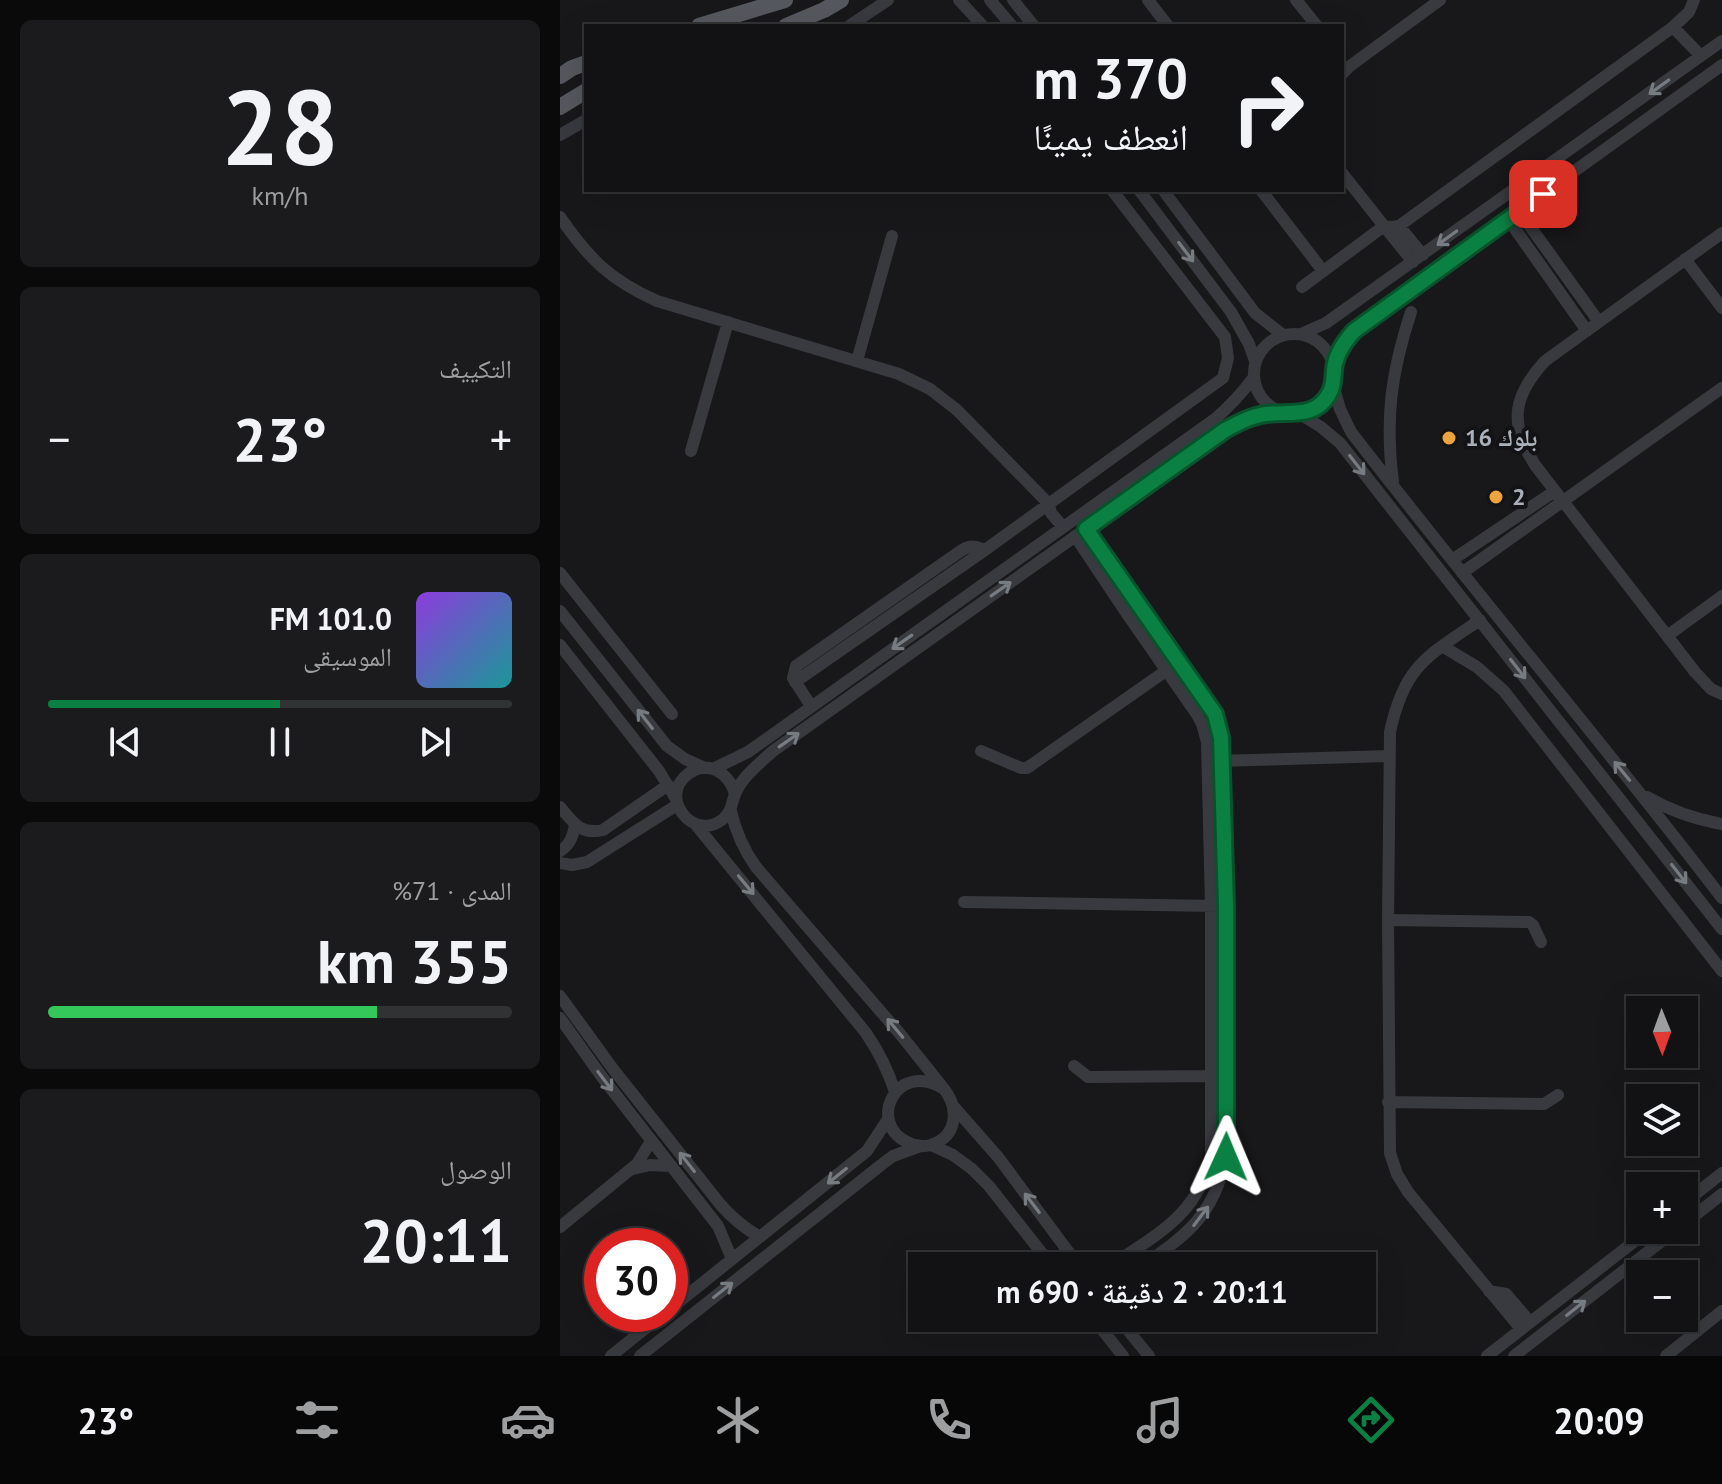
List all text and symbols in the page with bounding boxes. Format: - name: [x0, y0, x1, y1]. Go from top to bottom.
- text: 370 m: [1033, 42, 1188, 114]
- icon: right: [1216, 56, 1320, 160]
- text: 28: [221, 59, 339, 194]
- one-way arrow: [1648, 79, 1670, 95]
- text: انعطف يمينًا: [1033, 113, 1188, 160]
- pin: [1509, 160, 1577, 228]
- icon: arrive: [1521, 172, 1565, 216]
- text: km/h: [252, 179, 309, 212]
- one-way arrow: [1436, 230, 1458, 246]
- one-way arrow: [1178, 241, 1194, 263]
- text: التكييف: [439, 352, 512, 385]
- text: 23°: [233, 400, 327, 478]
- text: −: [48, 410, 70, 467]
- text: +: [490, 410, 512, 467]
- place label: بلوك 16: [1465, 422, 1537, 453]
- marker: بلوك 16: [1440, 429, 1458, 447]
- one-way arrow: [1349, 454, 1366, 475]
- place label: 2: [1512, 481, 1526, 512]
- marker: 2: [1487, 488, 1505, 506]
- one-way arrow: [990, 581, 1012, 597]
- text: 101.0 FM: [270, 599, 392, 638]
- one-way arrow: [891, 634, 913, 650]
- text: الموسيقى: [303, 640, 392, 673]
- one-way arrow: [1510, 658, 1527, 679]
- one-way arrow: [637, 709, 654, 730]
- icon: previous: [103, 720, 147, 764]
- icon: pause: [258, 720, 302, 764]
- icon: next: [413, 720, 457, 764]
- one-way arrow: [778, 731, 800, 748]
- one-way arrow: [1613, 761, 1631, 782]
- one-way arrow: [1670, 863, 1688, 884]
- text: المدى · 71%: [392, 874, 512, 907]
- one-way arrow: [737, 874, 755, 895]
- text: 355 km: [317, 922, 512, 1000]
- north arrow: [1626, 996, 1698, 1068]
- map controls: [1626, 996, 1698, 1332]
- one-way arrow: [886, 1018, 904, 1039]
- one-way arrow: [597, 1070, 614, 1091]
- button: layers: [1626, 1084, 1698, 1156]
- position arrow: [1184, 1115, 1268, 1199]
- one-way arrow: [678, 1152, 695, 1173]
- text: الوصول: [440, 1153, 512, 1186]
- one-way arrow: [827, 1167, 848, 1185]
- button: +: [1626, 1172, 1698, 1244]
- one-way arrow: [1024, 1193, 1041, 1215]
- text: 20:11: [360, 1201, 512, 1279]
- one-way arrow: [1192, 1206, 1209, 1227]
- speed limit sign: 30: [584, 1228, 688, 1332]
- button: −: [1626, 1260, 1698, 1332]
- text: 20:11 · 2 دقيقة · 690 m: [996, 1272, 1288, 1311]
- one-way arrow: [712, 1281, 733, 1299]
- one-way arrow: [1564, 1300, 1586, 1317]
- icon: filters: [289, 1392, 345, 1448]
- icon: car: [500, 1392, 556, 1448]
- icon: climate: [710, 1392, 766, 1448]
- icon: phone: [921, 1392, 977, 1448]
- icon: music: [1132, 1392, 1188, 1448]
- icon: directions: [1343, 1392, 1399, 1448]
- text: 23°: [77, 1397, 134, 1444]
- text: 20:09: [1553, 1397, 1645, 1444]

